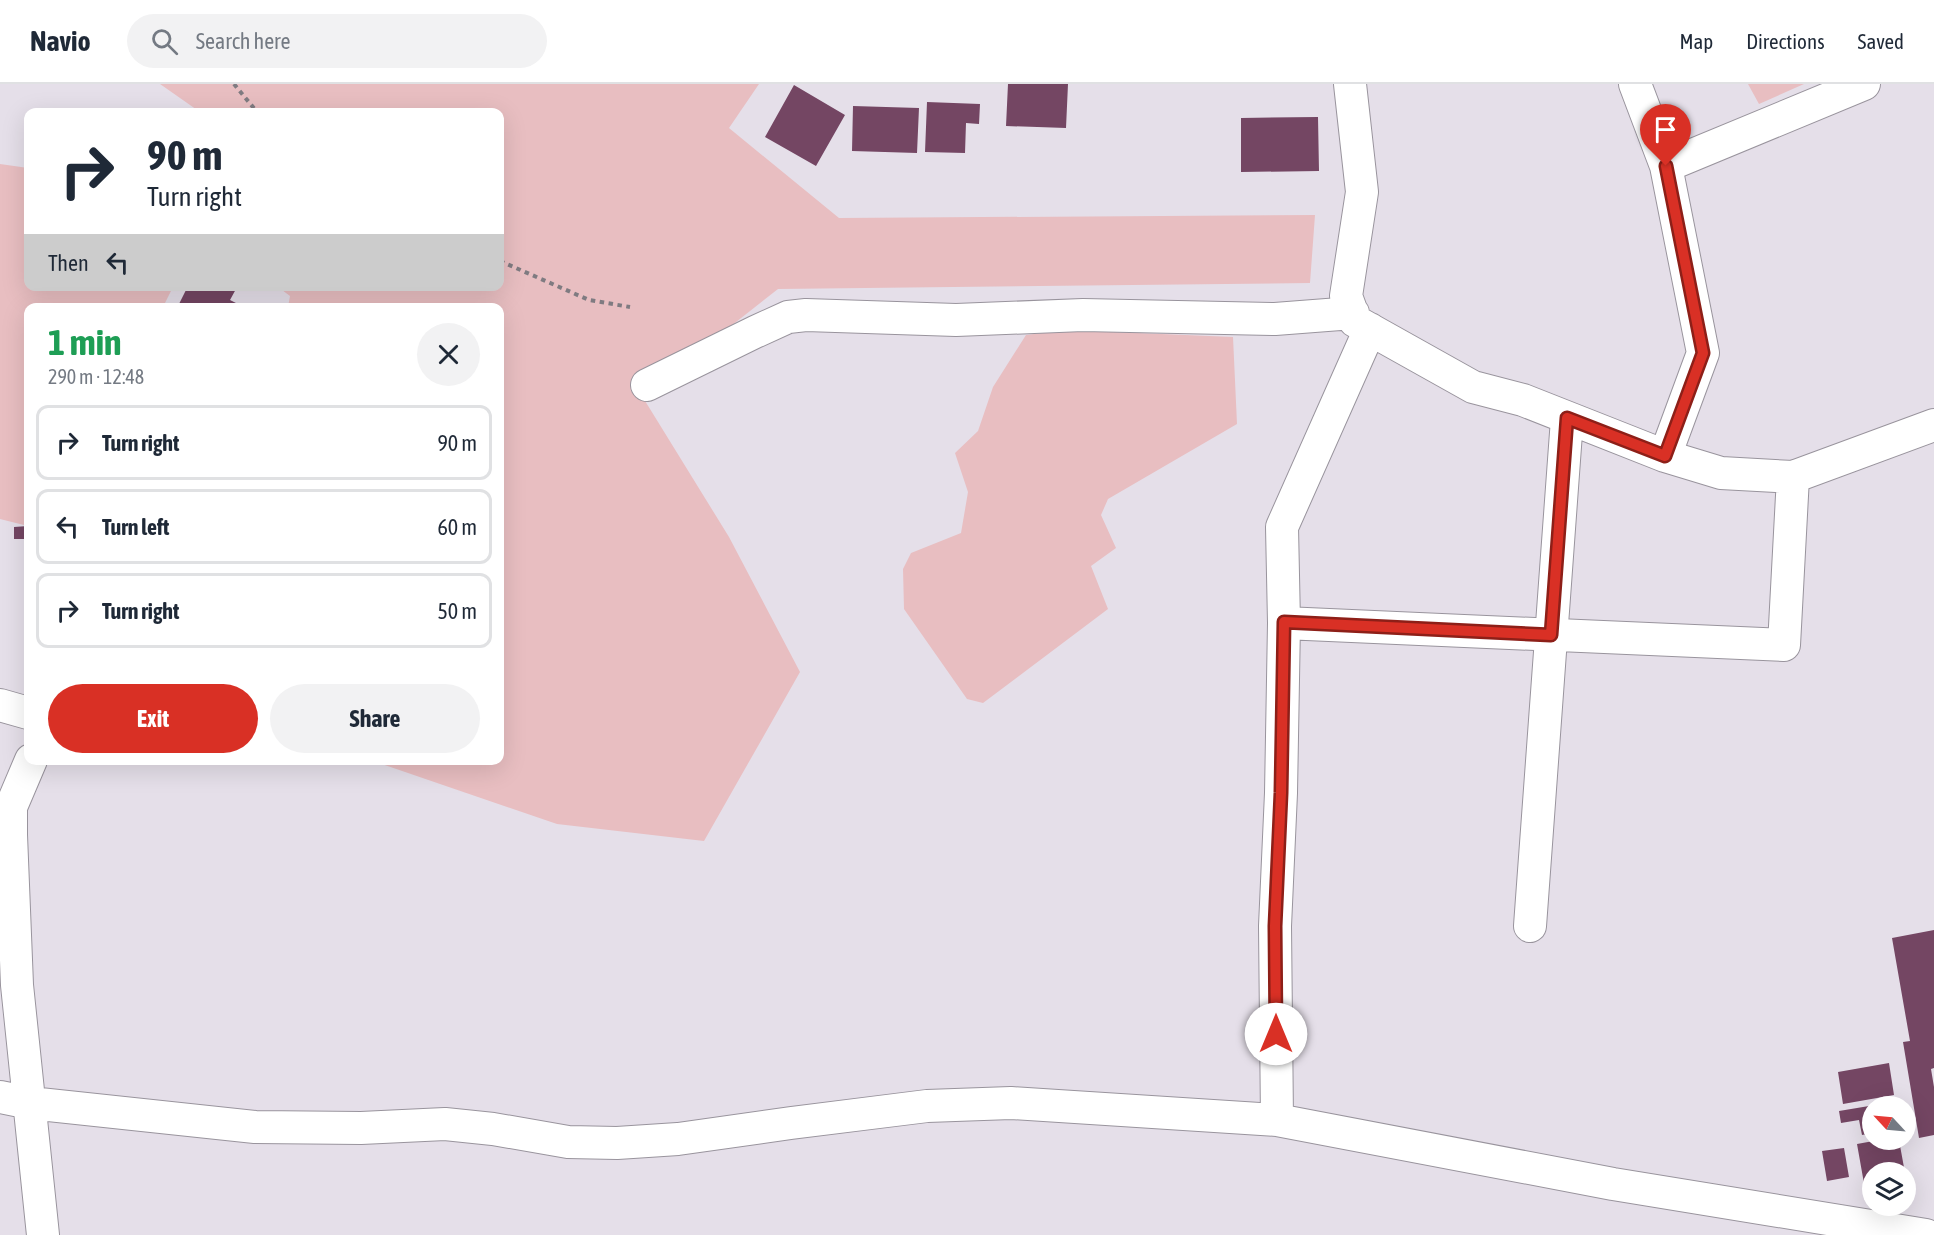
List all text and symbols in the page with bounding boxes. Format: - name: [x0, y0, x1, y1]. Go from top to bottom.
- search box: [127, 14, 547, 68]
- text: Navio: [30, 25, 91, 57]
- icon: search: [148, 25, 181, 58]
- text: Search here: [196, 28, 291, 54]
- text: Map: [1679, 29, 1713, 53]
- text: Directions: [1746, 29, 1825, 53]
- text: Saved: [1858, 29, 1904, 53]
- pin: [1640, 104, 1691, 166]
- icon: arrive: [1649, 113, 1682, 146]
- text: 90 m: [147, 131, 222, 179]
- icon: right: [48, 132, 126, 210]
- text: Turn right: [147, 181, 242, 212]
- icon: left: [101, 246, 134, 279]
- text: Then: [48, 250, 89, 276]
- text: 1 min: [48, 321, 122, 363]
- button: close: [417, 323, 480, 386]
- text: 290 m · 12:48: [48, 365, 144, 388]
- icon: right: [51, 426, 84, 459]
- text: Turn right: [102, 430, 179, 456]
- text: 90 m: [437, 430, 477, 456]
- icon: left: [51, 510, 84, 543]
- text: Turn left: [102, 514, 169, 540]
- text: 60 m: [437, 514, 477, 540]
- icon: right: [51, 594, 84, 627]
- text: Turn right: [102, 598, 179, 624]
- text: 50 m: [437, 598, 477, 624]
- button: Exit: [48, 684, 258, 753]
- button: Share: [270, 684, 480, 753]
- position arrow: [1244, 1002, 1308, 1066]
- north arrow: [1862, 1096, 1916, 1150]
- map controls: [1862, 1096, 1916, 1216]
- button: layers: [1862, 1162, 1916, 1216]

